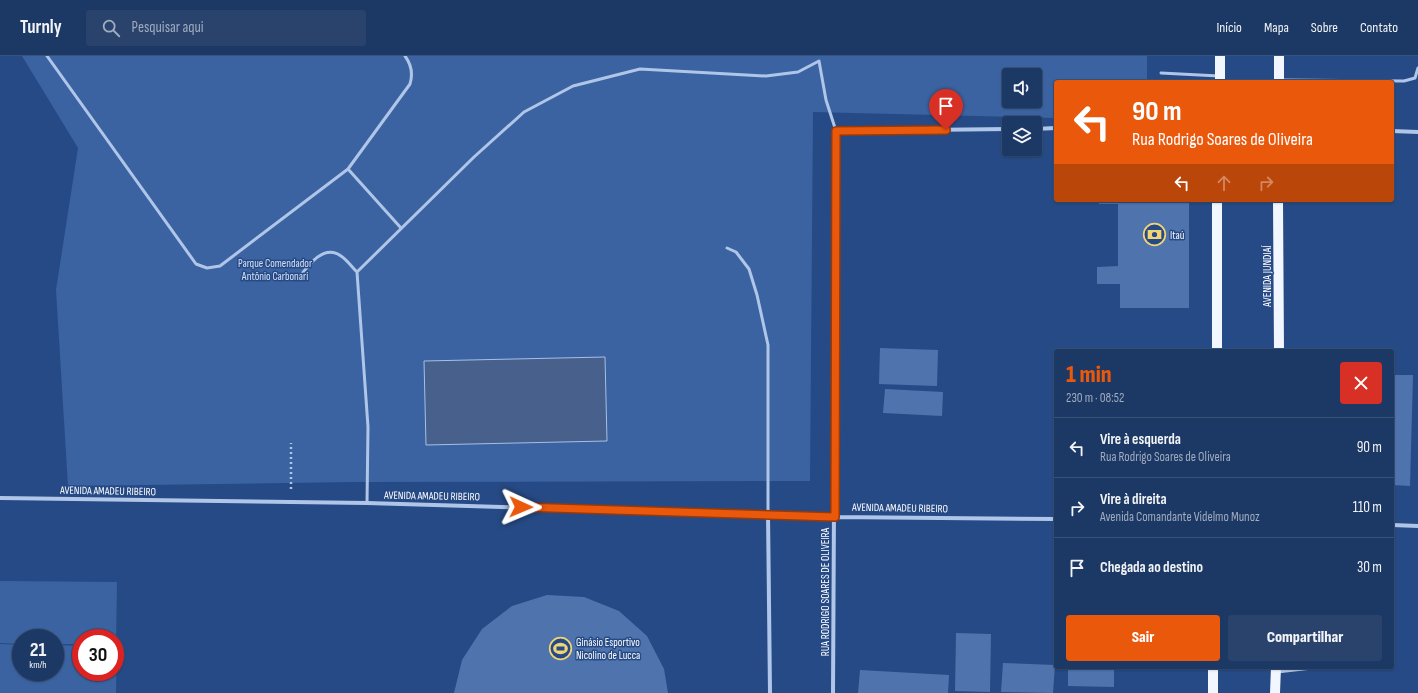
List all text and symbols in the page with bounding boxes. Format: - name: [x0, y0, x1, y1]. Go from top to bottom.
- search box: [86, 10, 366, 46]
- text: Turnly: [20, 16, 62, 39]
- icon: search: [100, 17, 122, 39]
- text: Pesquisar aqui: [132, 18, 204, 37]
- text: Início: [1216, 19, 1242, 36]
- text: Mapa: [1264, 19, 1289, 36]
- text: Sobre: [1311, 19, 1338, 36]
- text: Contato: [1360, 19, 1398, 36]
- map controls: [1002, 68, 1042, 156]
- button: sound: [1002, 68, 1042, 108]
- pin: [929, 89, 963, 130]
- icon: arrive: [935, 95, 957, 117]
- text: 90 m: [1132, 95, 1182, 128]
- icon: left: [1066, 96, 1118, 148]
- button: layers: [1002, 116, 1042, 156]
- text: Rua Rodrigo Soares de Oliveira: [1132, 129, 1313, 150]
- icon: left: [1171, 172, 1193, 194]
- icon: ahead: [1213, 172, 1235, 194]
- icon: right: [1255, 172, 1277, 194]
- bank icon: Itaú: [1141, 222, 1167, 248]
- place label: Itaú: [1170, 229, 1185, 242]
- street label: AVENIDA JUNDIAÍ: [1261, 245, 1274, 308]
- park label: Parque Comendador Antônio Carbonari: [238, 257, 312, 283]
- text: 1 min: [1066, 360, 1112, 389]
- button: close: [1340, 362, 1382, 404]
- text: 230 m · 08:52: [1066, 390, 1124, 406]
- text: Vire à esquerda: [1100, 430, 1181, 449]
- icon: left: [1066, 437, 1088, 459]
- text: 90 m: [1357, 438, 1382, 457]
- text: Rua Rodrigo Soares de Oliveira: [1100, 449, 1231, 465]
- street label: AVENIDA AMADEU RIBEIRO: [59, 484, 156, 498]
- position arrow: [500, 486, 542, 528]
- street label: AVENIDA AMADEU RIBEIRO: [383, 489, 480, 503]
- text: Vire à direita: [1100, 490, 1167, 509]
- icon: right: [1066, 497, 1088, 519]
- text: 110 m: [1353, 498, 1382, 517]
- street label: AVENIDA AMADEU RIBEIRO: [851, 501, 948, 515]
- text: Avenida Comandante Videlmo Munoz: [1100, 509, 1260, 525]
- street label: RUA RODRIGO SOARES DE OLIVEIRA: [819, 528, 832, 656]
- icon: arrive: [1066, 557, 1088, 579]
- text: Chegada ao destino: [1100, 558, 1203, 577]
- text: 30 m: [1357, 558, 1382, 577]
- button: Sair: [1066, 615, 1220, 661]
- button: Compartilhar: [1228, 615, 1382, 661]
- speed limit sign: 30: [72, 629, 124, 681]
- sports icon: Ginásio Esportivo Nicolino de Lucca: [548, 635, 574, 661]
- place label: Ginásio Esportivo Nicolino de Lucca: [576, 636, 640, 662]
- text: 21: [30, 638, 46, 662]
- text: km/h: [29, 659, 47, 671]

